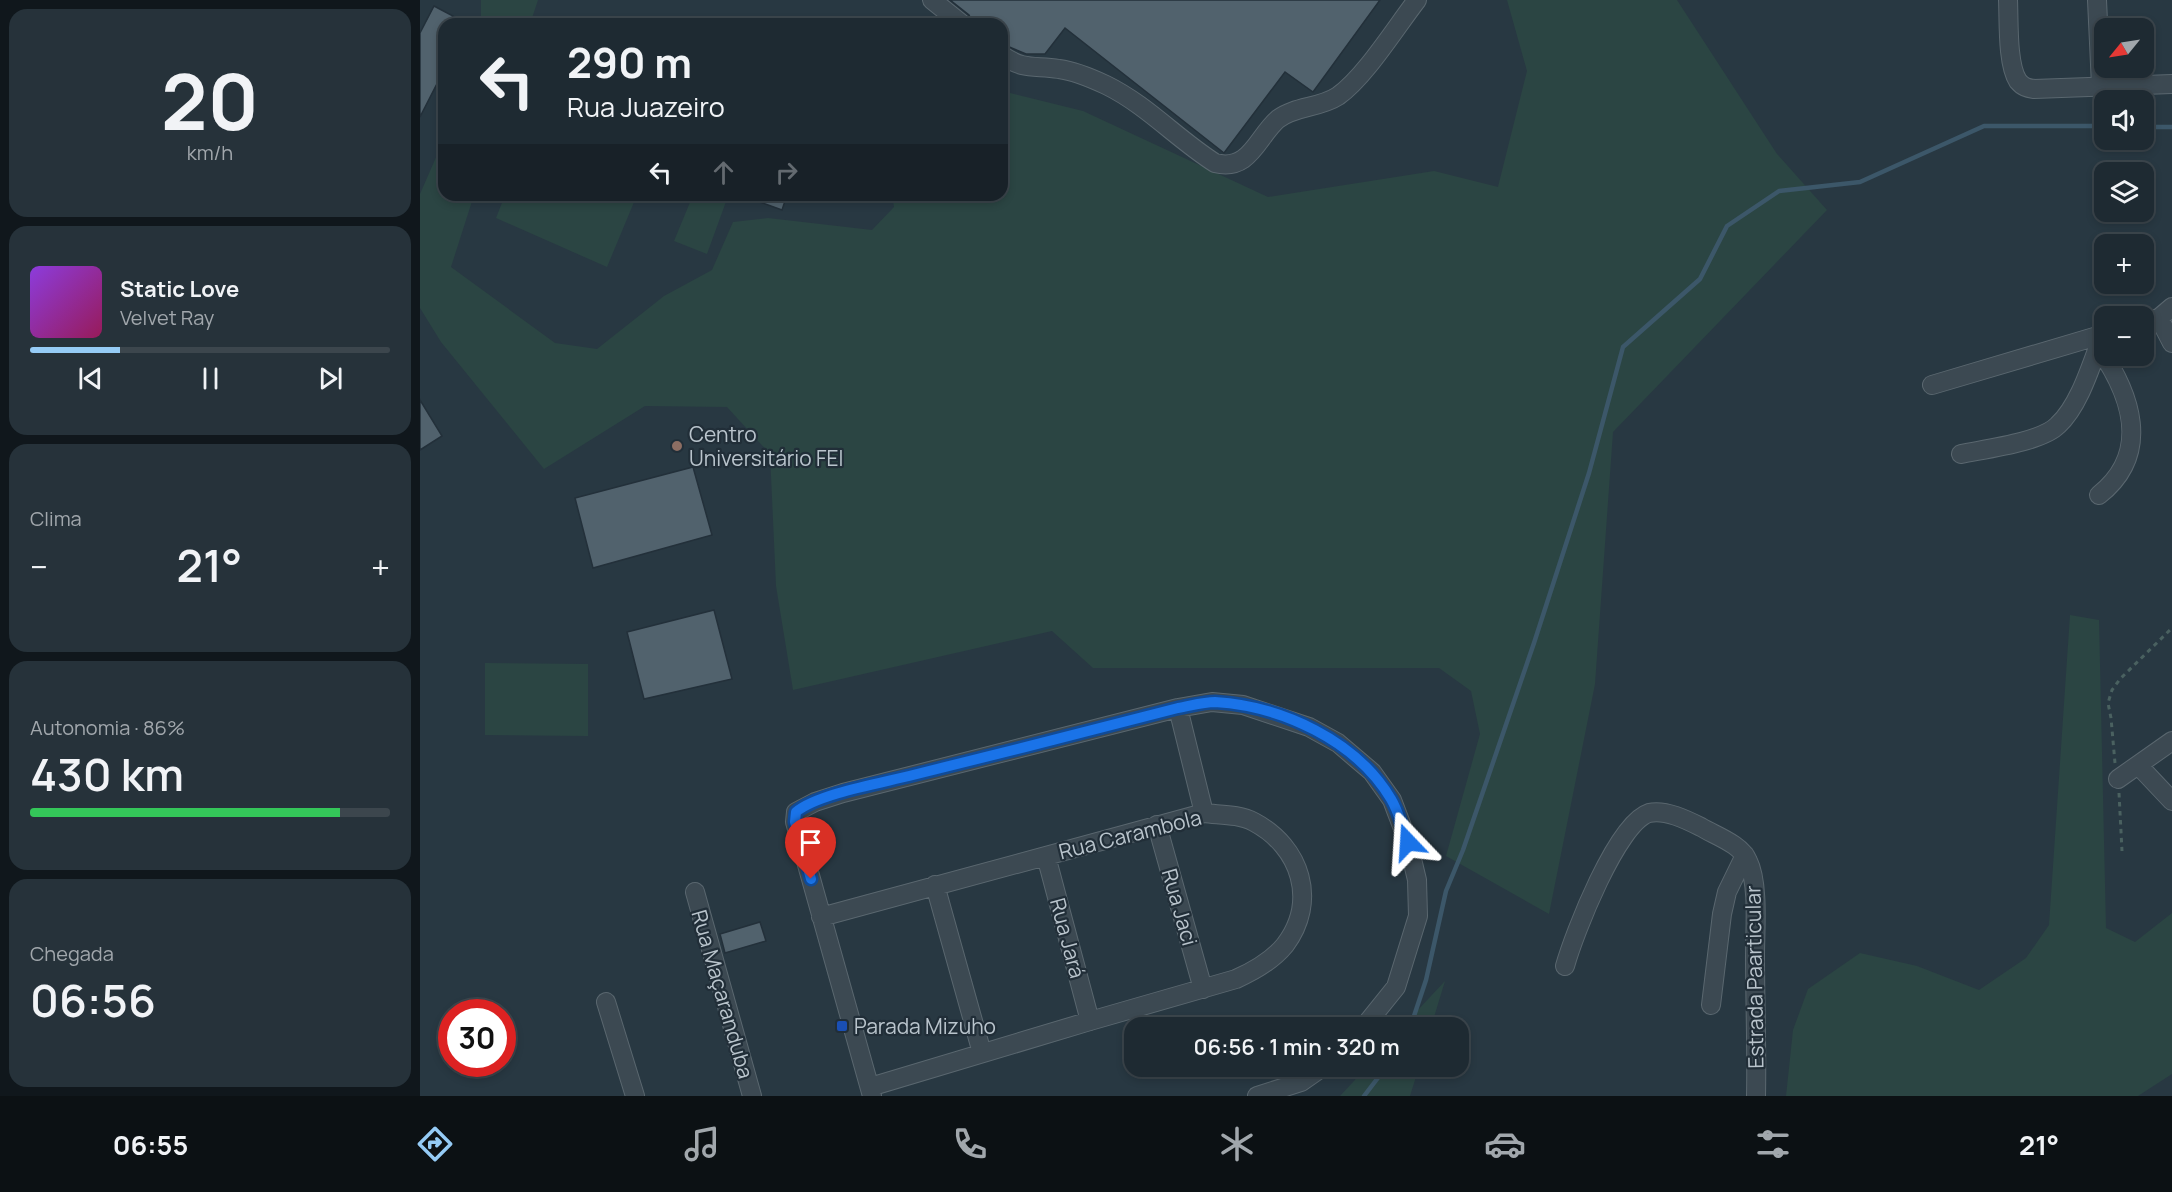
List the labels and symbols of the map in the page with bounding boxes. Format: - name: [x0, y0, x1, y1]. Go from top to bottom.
- north arrow: [2094, 18, 2154, 78]
- place label: Centro Universitário FEI: [689, 420, 843, 472]
- marker: Centro Universitário FEI: [670, 439, 684, 453]
- street label: Rua Carambola: [1056, 803, 1204, 865]
- position arrow: [1376, 810, 1440, 874]
- pin: [785, 817, 836, 879]
- street label: Rua Jaci: [1156, 865, 1204, 949]
- street label: Estrada Paarticular: [1738, 885, 1770, 1069]
- street label: Rua Jará: [1044, 895, 1092, 981]
- street label: Rua Maçaranduba: [686, 906, 760, 1082]
- speed limit sign: 30: [438, 999, 516, 1077]
- place label: Parada Mizuho: [854, 1012, 996, 1040]
- marker: Parada Mizuho: [835, 1019, 849, 1033]

